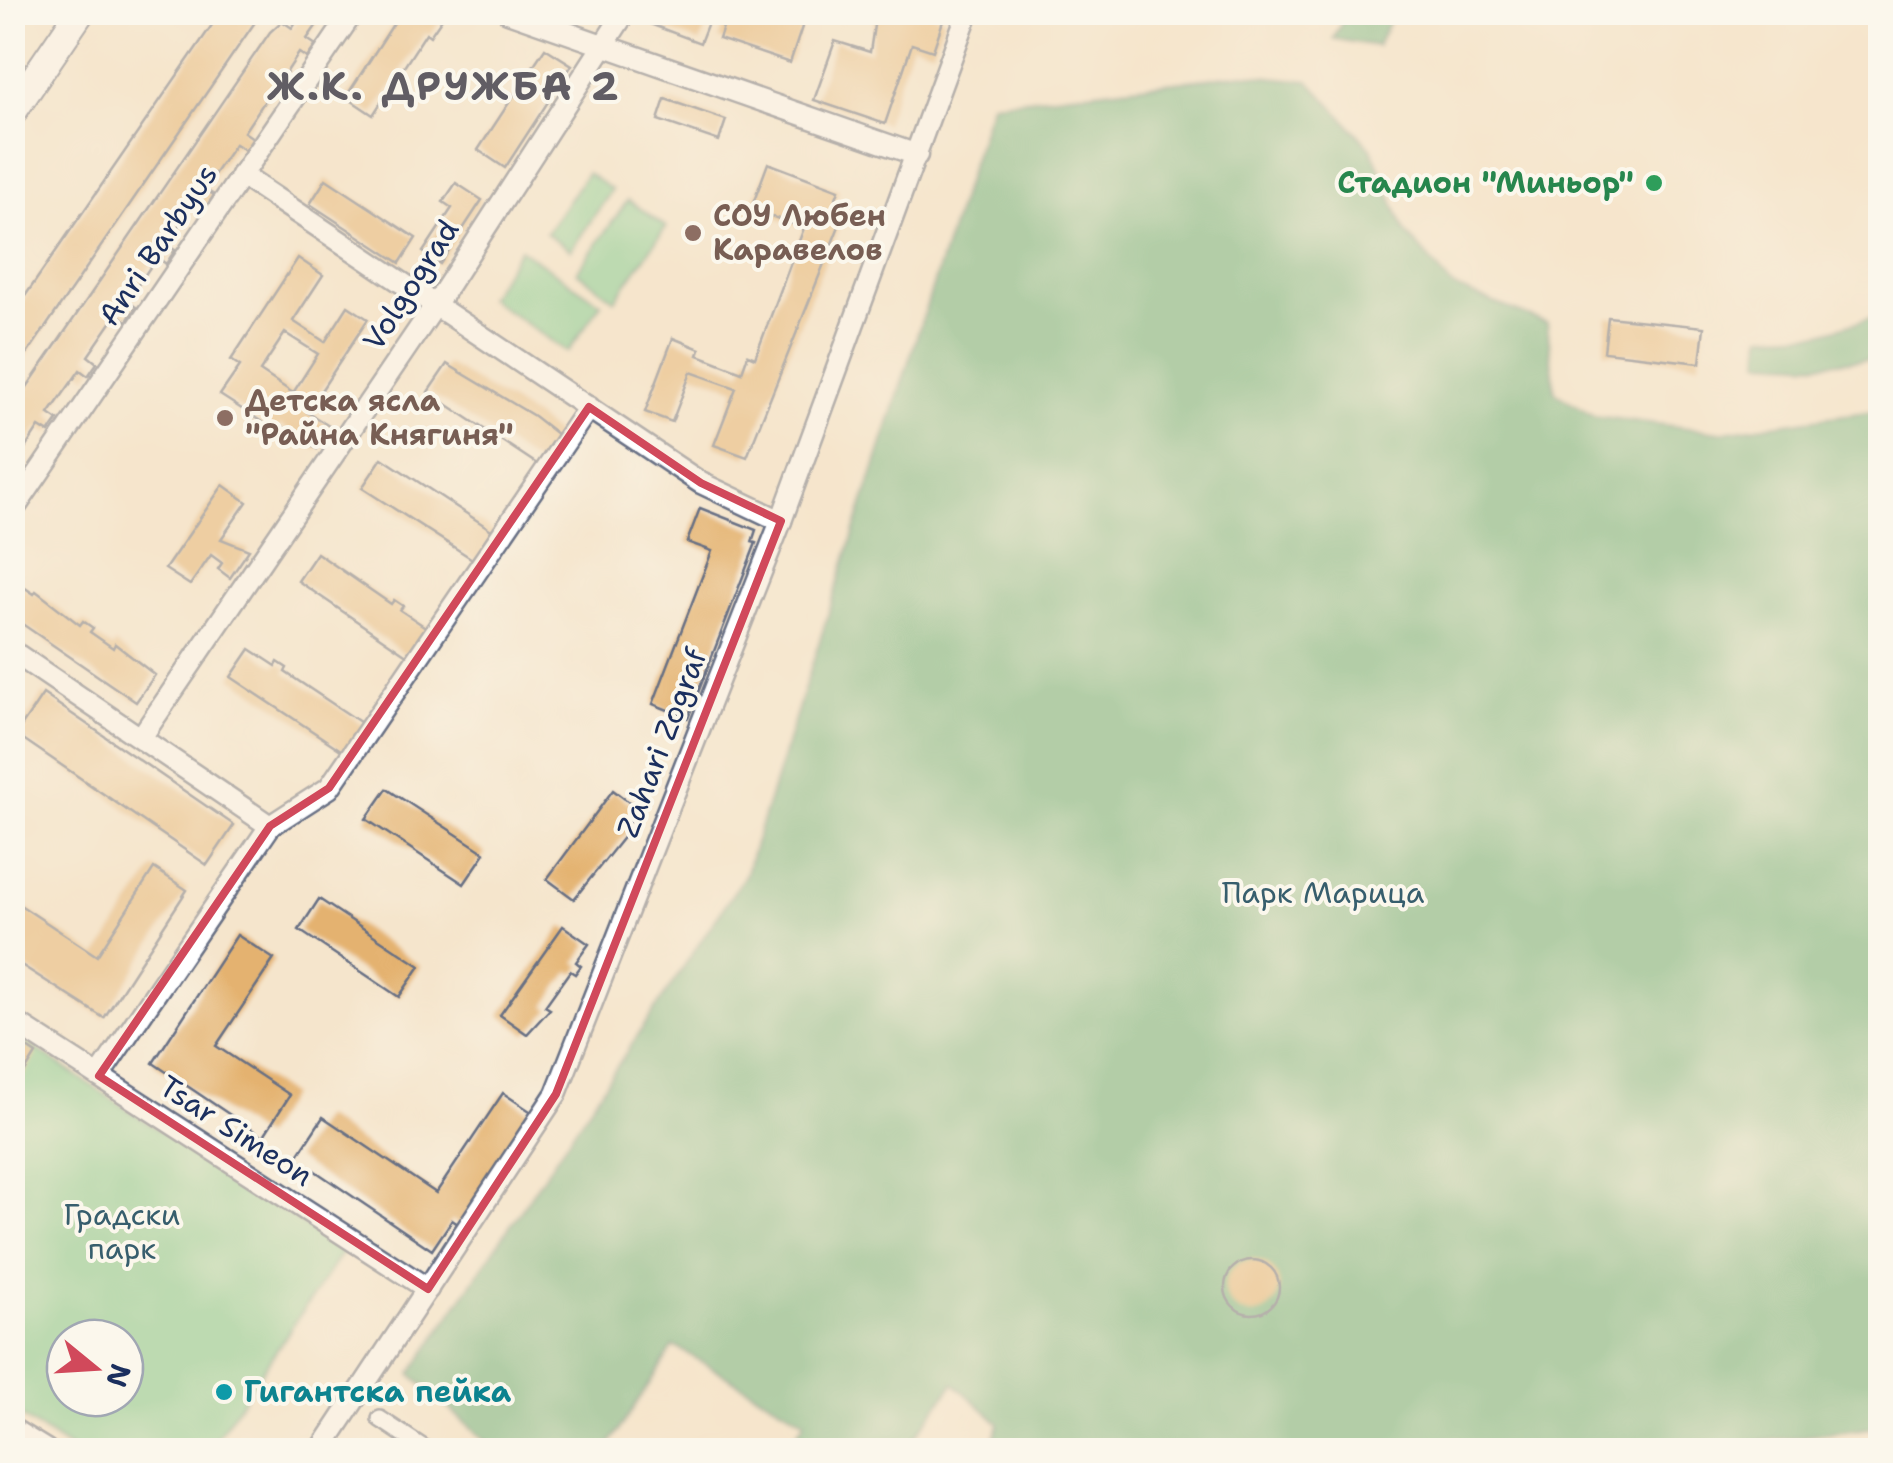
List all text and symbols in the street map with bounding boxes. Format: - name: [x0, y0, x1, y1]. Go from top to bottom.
- district label: Ж.К. ДРУЖБА 2: [267, 59, 621, 113]
- street label: Anri Barbyus: [88, 156, 227, 334]
- place label: Стадион "Миньор": [1337, 162, 1634, 203]
- marker: Стадион "Миньор": [1643, 172, 1665, 194]
- place label: СОУ Любен Каравелов: [713, 195, 886, 270]
- street label: Volgograd: [353, 211, 468, 358]
- marker: СОУ Любен Каравелов: [682, 222, 704, 244]
- place label: Детска ясла "Райна Княгиня": [245, 380, 514, 455]
- marker: Детска ясла "Райна Княгиня": [214, 407, 236, 429]
- street label: Zahari Zograf: [607, 641, 717, 843]
- park label: Парк Марица: [1222, 872, 1425, 913]
- street label: Tsar Simeon: [151, 1066, 321, 1196]
- park label: Градски парк: [64, 1194, 180, 1269]
- north arrow: [45, 1318, 145, 1418]
- text: N: [97, 1359, 140, 1392]
- place label: Гигантска пейка: [244, 1371, 512, 1412]
- marker: Гигантска пейка: [213, 1381, 235, 1403]

